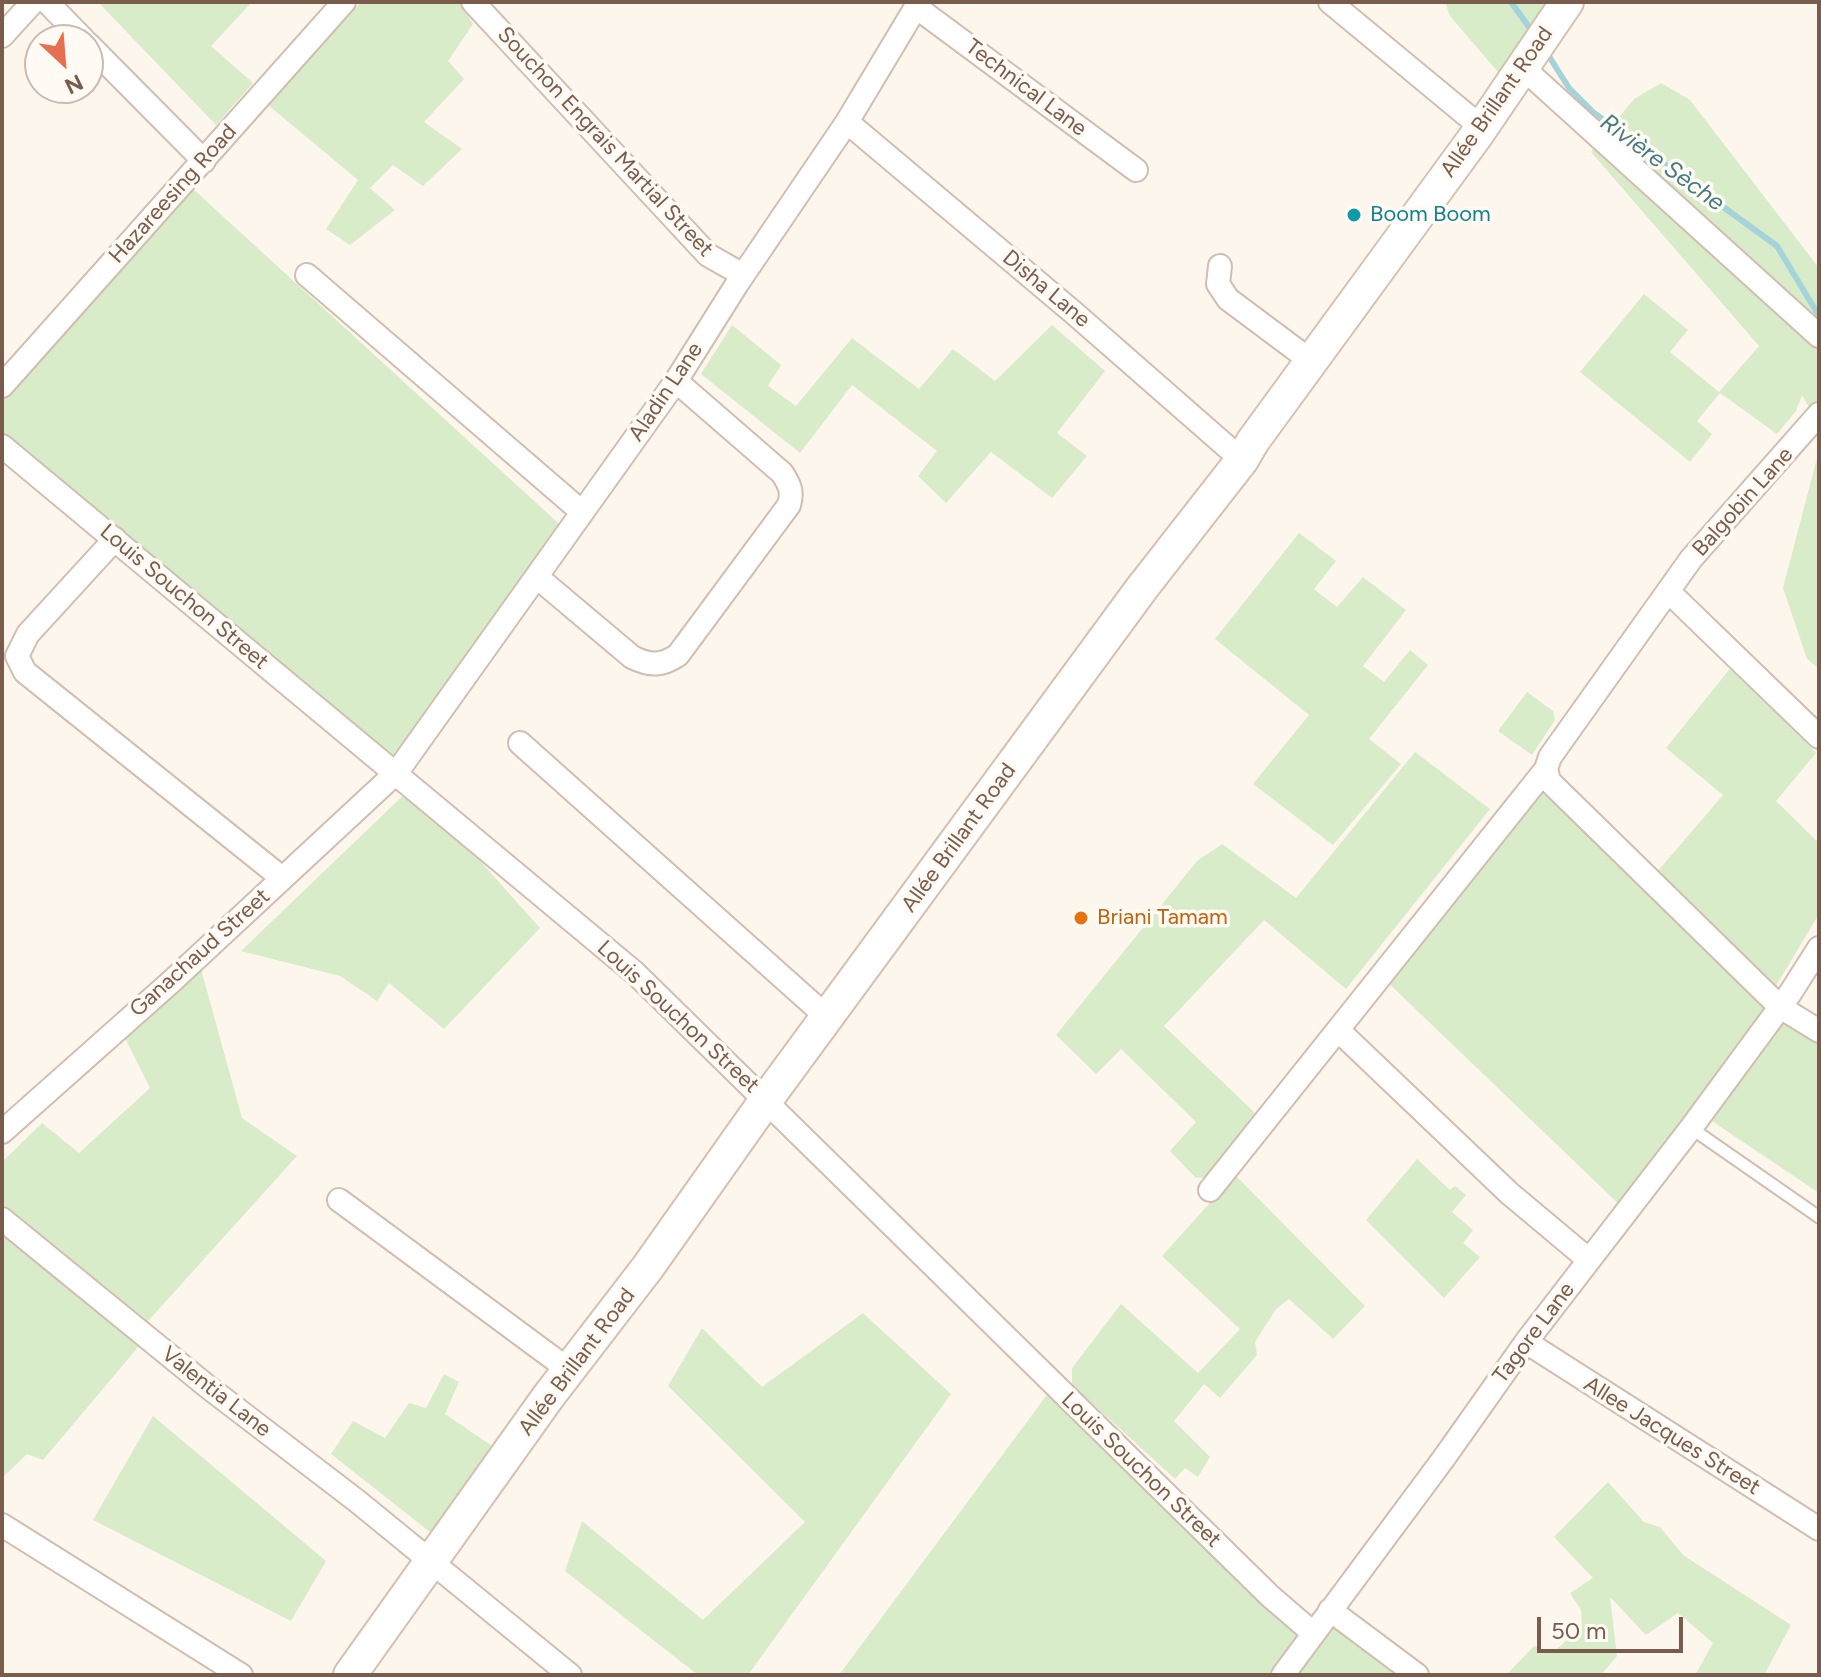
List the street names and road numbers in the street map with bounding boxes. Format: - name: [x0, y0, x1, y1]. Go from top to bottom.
- street label: Souchon Engrais Martial Street: [491, 22, 719, 262]
- street label: Allée Brillant Road: [1435, 22, 1559, 182]
- street label: Technical Lane: [960, 34, 1092, 142]
- street label: Hazareesing Road: [104, 119, 242, 269]
- street label: Disha Lane: [997, 245, 1095, 333]
- street label: Aladin Lane: [623, 338, 709, 446]
- street label: Balgobin Lane: [1687, 442, 1799, 562]
- street label: Louis Souchon Street: [94, 519, 274, 675]
- street label: Allée Brillant Road: [896, 758, 1022, 918]
- street label: Ganachaud Street: [125, 883, 275, 1023]
- street label: Louis Souchon Street: [591, 935, 765, 1099]
- street label: Tagore Lane: [1487, 1277, 1581, 1389]
- street label: Allée Brillant Road: [513, 1283, 641, 1441]
- street label: Valentia Lane: [156, 1341, 276, 1443]
- street label: Allee Jacques Street: [1579, 1371, 1765, 1501]
- street label: Louis Souchon Street: [1056, 1387, 1226, 1553]

